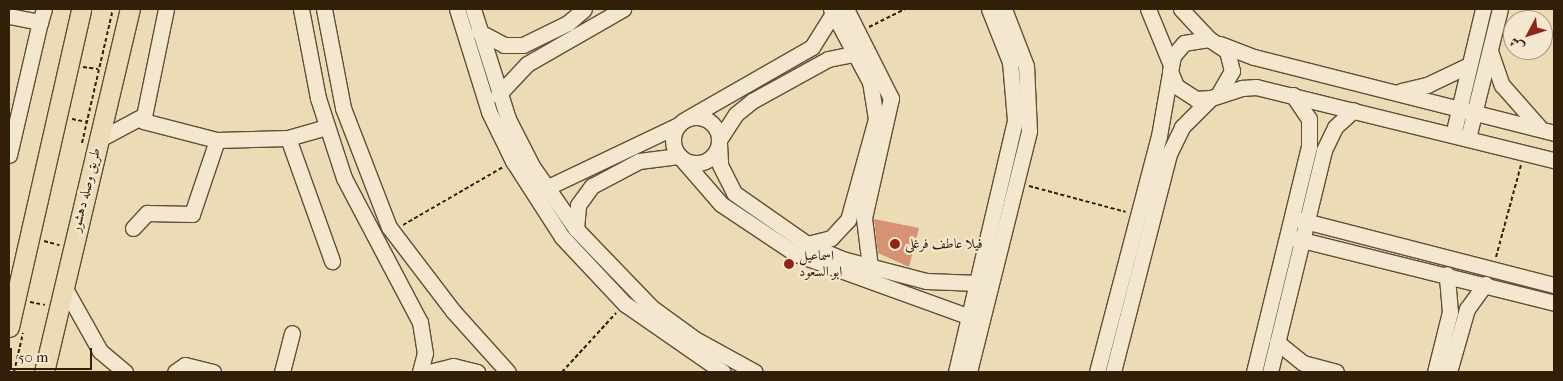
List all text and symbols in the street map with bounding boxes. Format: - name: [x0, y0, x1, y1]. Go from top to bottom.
- north arrow: [1503, 10, 1553, 60]
- text: ش: [1506, 34, 1528, 55]
- street label: طريق وصله دهشور: [67, 146, 105, 234]
- place label: فيلا عاطف فرغلى: [905, 236, 983, 252]
- marker: فيلا عاطف فرغلى: [889, 238, 901, 250]
- place label: اسماعيل ابو السعود: [799, 248, 842, 280]
- marker: اسماعيل ابو السعود: [783, 258, 795, 270]
- scale bar: [12, 338, 95, 370]
- text: 50 m: [18, 348, 48, 366]

